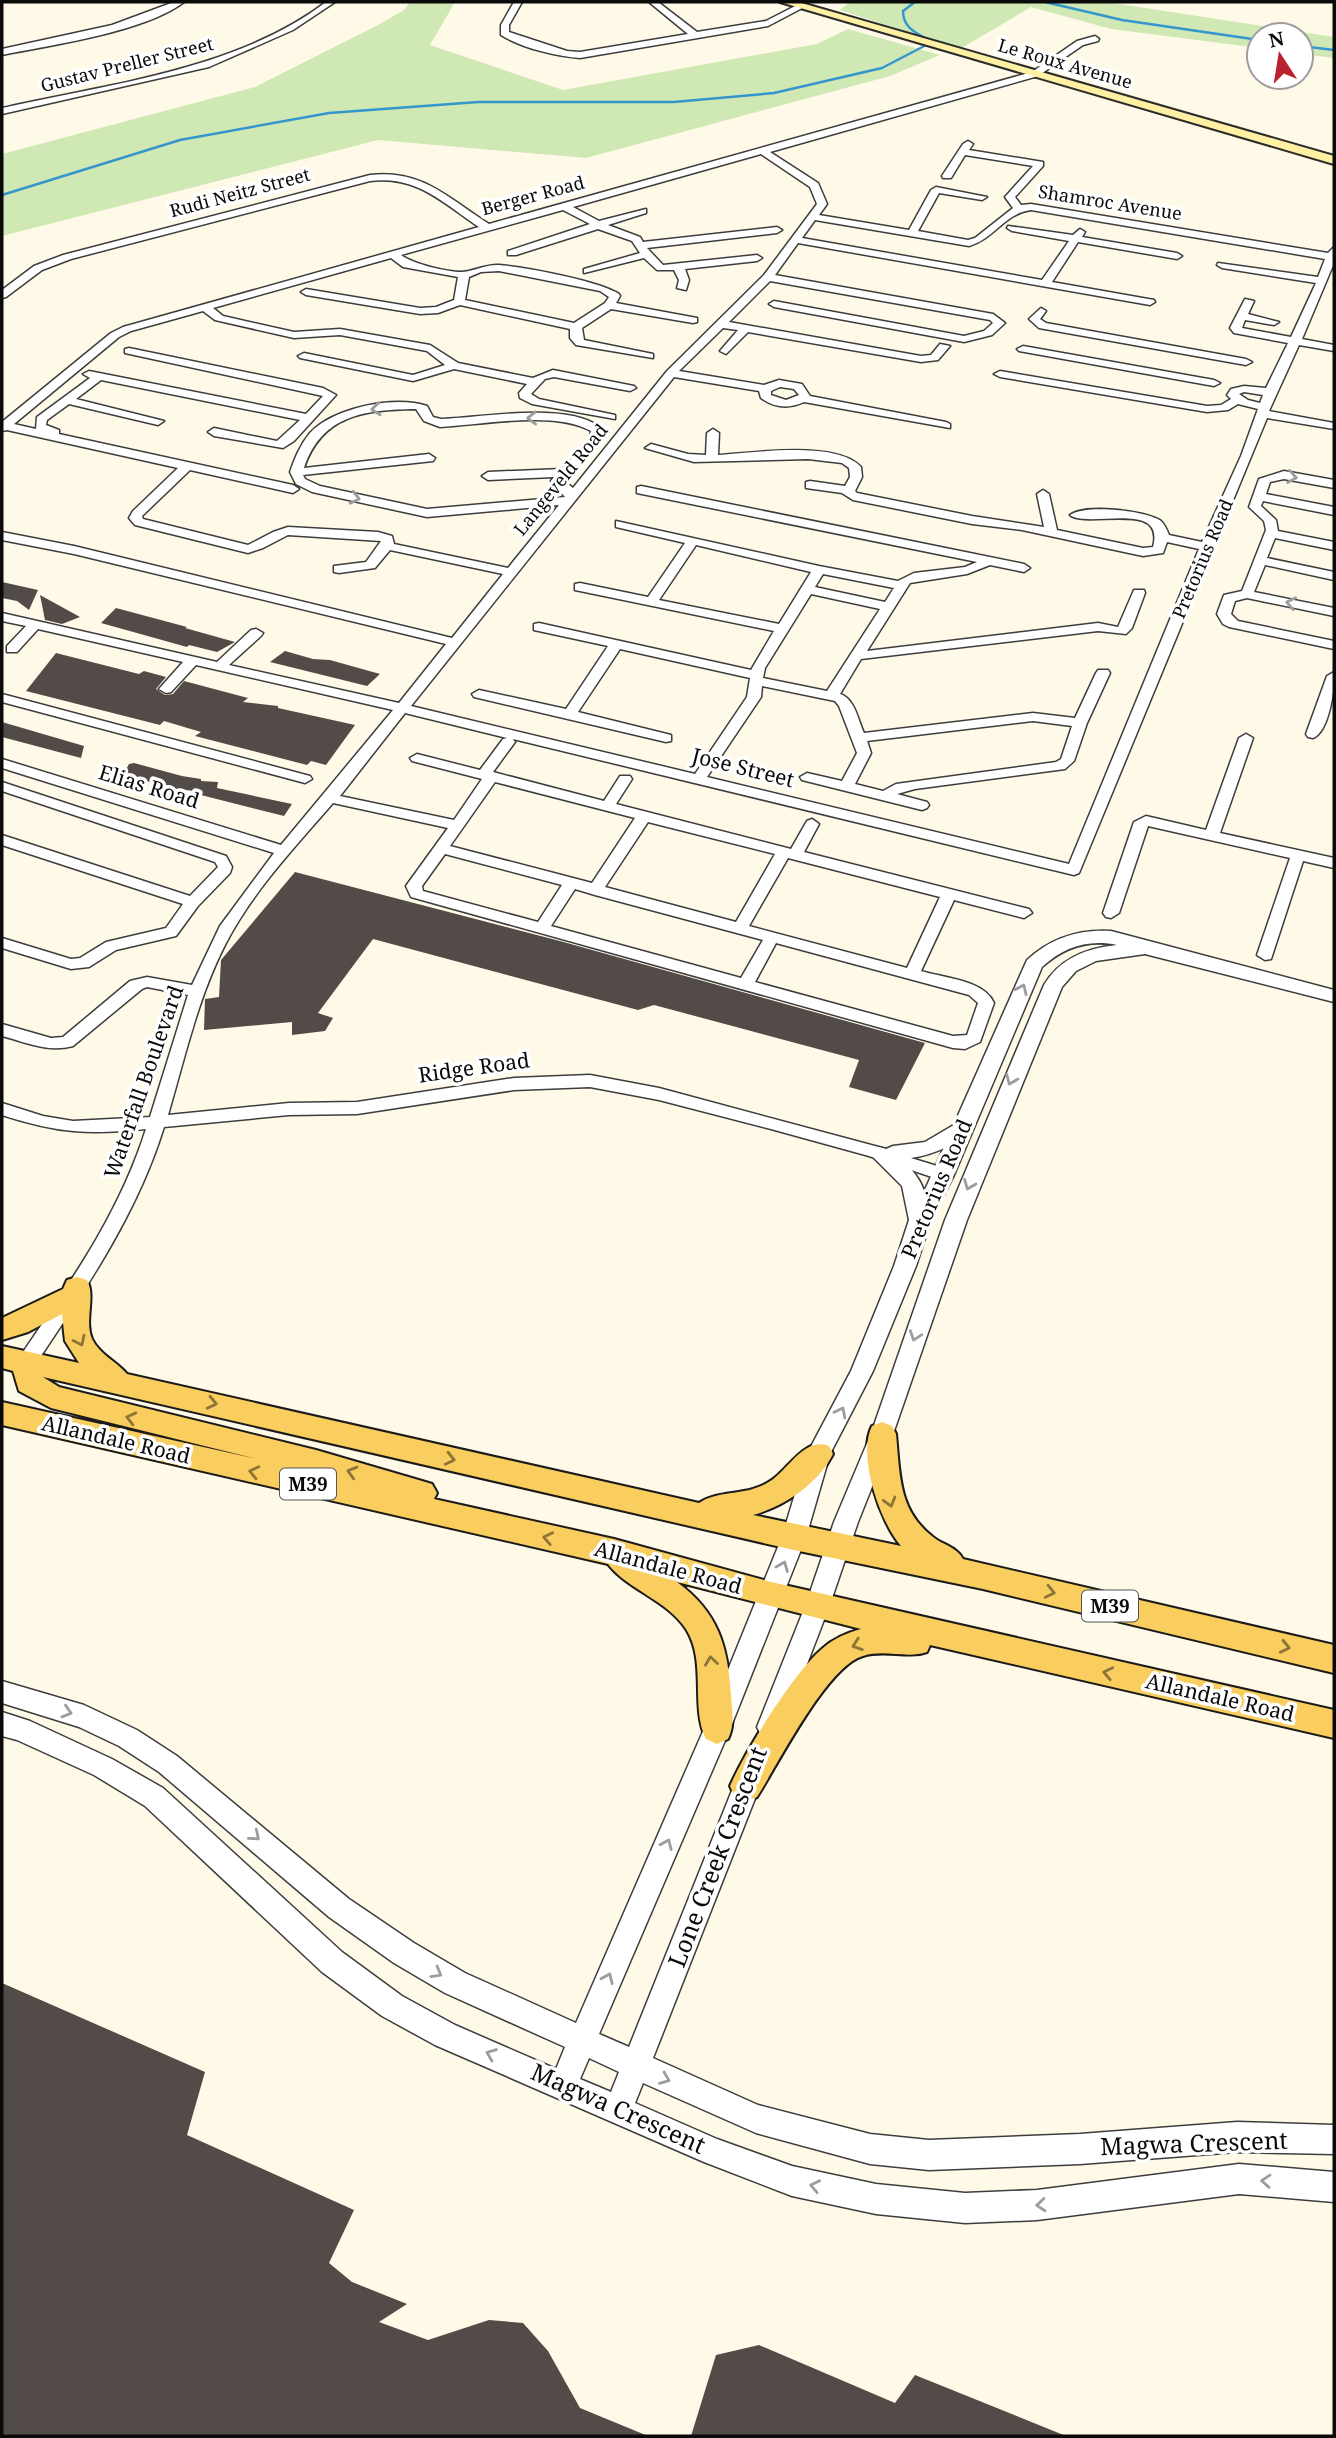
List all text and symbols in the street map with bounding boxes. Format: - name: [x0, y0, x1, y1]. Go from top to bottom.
- north arrow: [1245, 21, 1315, 91]
- text: N: [1266, 25, 1287, 54]
- street label: Gustav Preller Street: [38, 31, 216, 97]
- street label: Le Roux Avenue: [995, 32, 1135, 94]
- street label: Rudi Neitz Street: [167, 162, 313, 222]
- street label: Berger Road: [479, 170, 587, 220]
- street label: Shamroc Avenue: [1037, 179, 1184, 225]
- one-way arrow: [370, 402, 382, 417]
- one-way arrow: [526, 411, 537, 426]
- street label: Langeveld Road: [508, 419, 613, 540]
- one-way arrow: [1286, 469, 1298, 484]
- one-way arrow: [349, 490, 361, 504]
- street label: Pretorius Road: [1166, 495, 1238, 622]
- one-way arrow: [1285, 597, 1297, 612]
- street label: Jose Street: [688, 741, 797, 793]
- street label: Elias Road: [96, 757, 203, 815]
- street label: Waterfall Boulevard: [97, 981, 189, 1182]
- one-way arrow: [1014, 984, 1028, 996]
- street label: Ridge Road: [416, 1045, 531, 1089]
- one-way arrow: [1006, 1074, 1020, 1086]
- street label: Pretorius Road: [894, 1115, 978, 1263]
- one-way arrow: [964, 1178, 978, 1190]
- one-way arrow: [909, 1329, 923, 1341]
- one-way arrow: [71, 1334, 85, 1346]
- one-way arrow: [206, 1395, 218, 1410]
- one-way arrow: [832, 1407, 846, 1419]
- street label: Allandale Road: [39, 1408, 193, 1470]
- one-way arrow: [125, 1411, 137, 1426]
- one-way arrow: [444, 1450, 456, 1465]
- one-way arrow: [248, 1465, 260, 1480]
- one-way arrow: [346, 1466, 358, 1481]
- road number: M39: [280, 1468, 336, 1500]
- one-way arrow: [882, 1496, 896, 1508]
- one-way arrow: [542, 1532, 554, 1546]
- street label: Allandale Road: [591, 1534, 745, 1600]
- one-way arrow: [774, 1560, 788, 1572]
- one-way arrow: [1044, 1584, 1056, 1598]
- road number: M39: [1082, 1590, 1138, 1622]
- one-way arrow: [852, 1637, 864, 1651]
- one-way arrow: [1279, 1639, 1291, 1653]
- one-way arrow: [703, 1655, 718, 1667]
- one-way arrow: [1102, 1666, 1114, 1681]
- street label: Allandale Road: [1143, 1666, 1297, 1728]
- one-way arrow: [61, 1703, 73, 1718]
- street label: Lone Creek Crescent: [659, 1741, 774, 1971]
- one-way arrow: [247, 1828, 260, 1840]
- one-way arrow: [659, 1839, 673, 1851]
- one-way arrow: [429, 1964, 442, 1977]
- one-way arrow: [600, 1973, 614, 1985]
- one-way arrow: [486, 2048, 498, 2062]
- street label: Magwa Crescent: [526, 2054, 711, 2161]
- one-way arrow: [659, 2070, 671, 2084]
- street label: Magwa Crescent: [1100, 2123, 1288, 2162]
- one-way arrow: [1260, 2174, 1271, 2189]
- one-way arrow: [809, 2179, 821, 2194]
- one-way arrow: [1035, 2197, 1046, 2212]

